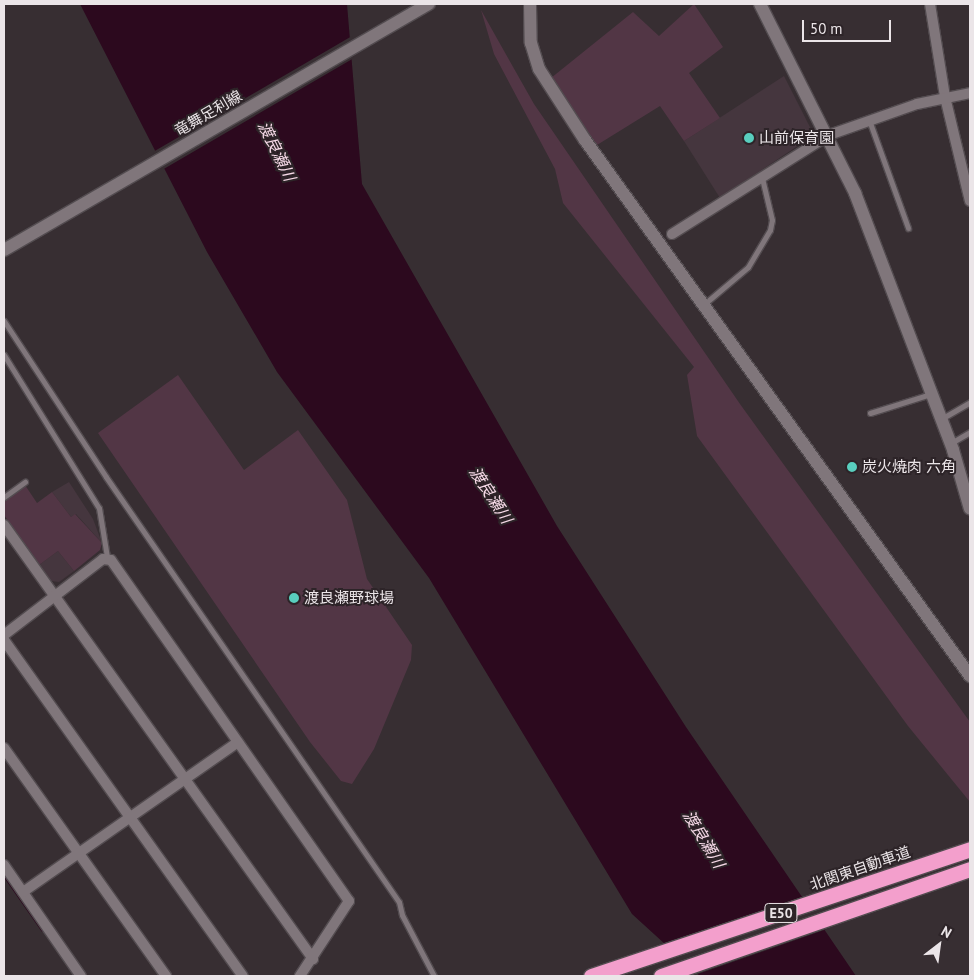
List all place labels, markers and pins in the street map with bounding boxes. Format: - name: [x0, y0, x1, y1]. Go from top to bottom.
- place label: 山前保育園: [759, 129, 834, 147]
- marker: 山前保育園: [743, 132, 755, 144]
- place label: 炭火焼肉 六角: [862, 458, 956, 476]
- marker: 炭火焼肉 六角: [846, 461, 858, 473]
- place label: 渡良瀬野球場: [304, 589, 394, 607]
- marker: 渡良瀬野球場: [288, 592, 300, 604]

